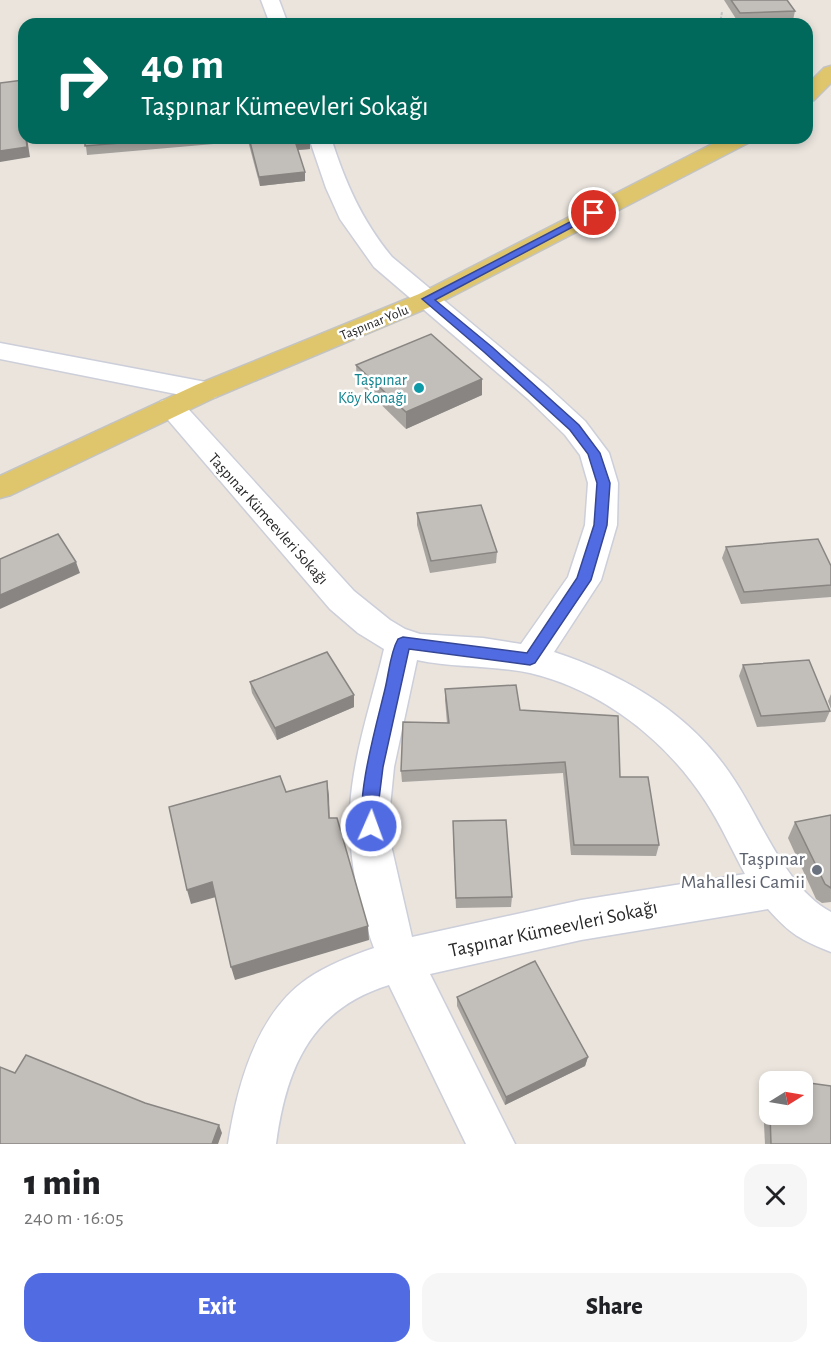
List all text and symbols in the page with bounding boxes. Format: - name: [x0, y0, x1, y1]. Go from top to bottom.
- icon: right: [42, 42, 120, 120]
- text: 40 m: [141, 44, 224, 86]
- text: Taşpınar Kümeevleri Sokağı: [141, 93, 428, 120]
- pin: [568, 187, 619, 238]
- icon: arrive: [577, 196, 610, 229]
- street label: Taşpınar Yolu: [338, 303, 411, 343]
- place label: Taşpınar Köy Konağı: [338, 372, 408, 407]
- marker: Taşpınar Köy Konağı: [412, 381, 426, 395]
- street label: Taşpınar Kümeevleri Sokağı: [205, 450, 331, 587]
- position arrow: [339, 794, 403, 858]
- place label: Taşpınar Mahallesi Camii: [681, 849, 806, 892]
- marker: Taşpınar Mahallesi Camii: [810, 863, 824, 877]
- street label: Taşpınar Kümeevleri Sokağı: [447, 897, 659, 961]
- north arrow: [759, 1071, 813, 1125]
- map controls: [759, 1071, 813, 1125]
- button: close: [744, 1164, 807, 1227]
- text: 1 min: [24, 1165, 101, 1201]
- text: 240 m · 16:05: [24, 1208, 124, 1228]
- button: Exit: [24, 1273, 410, 1342]
- button: Share: [422, 1273, 807, 1342]

